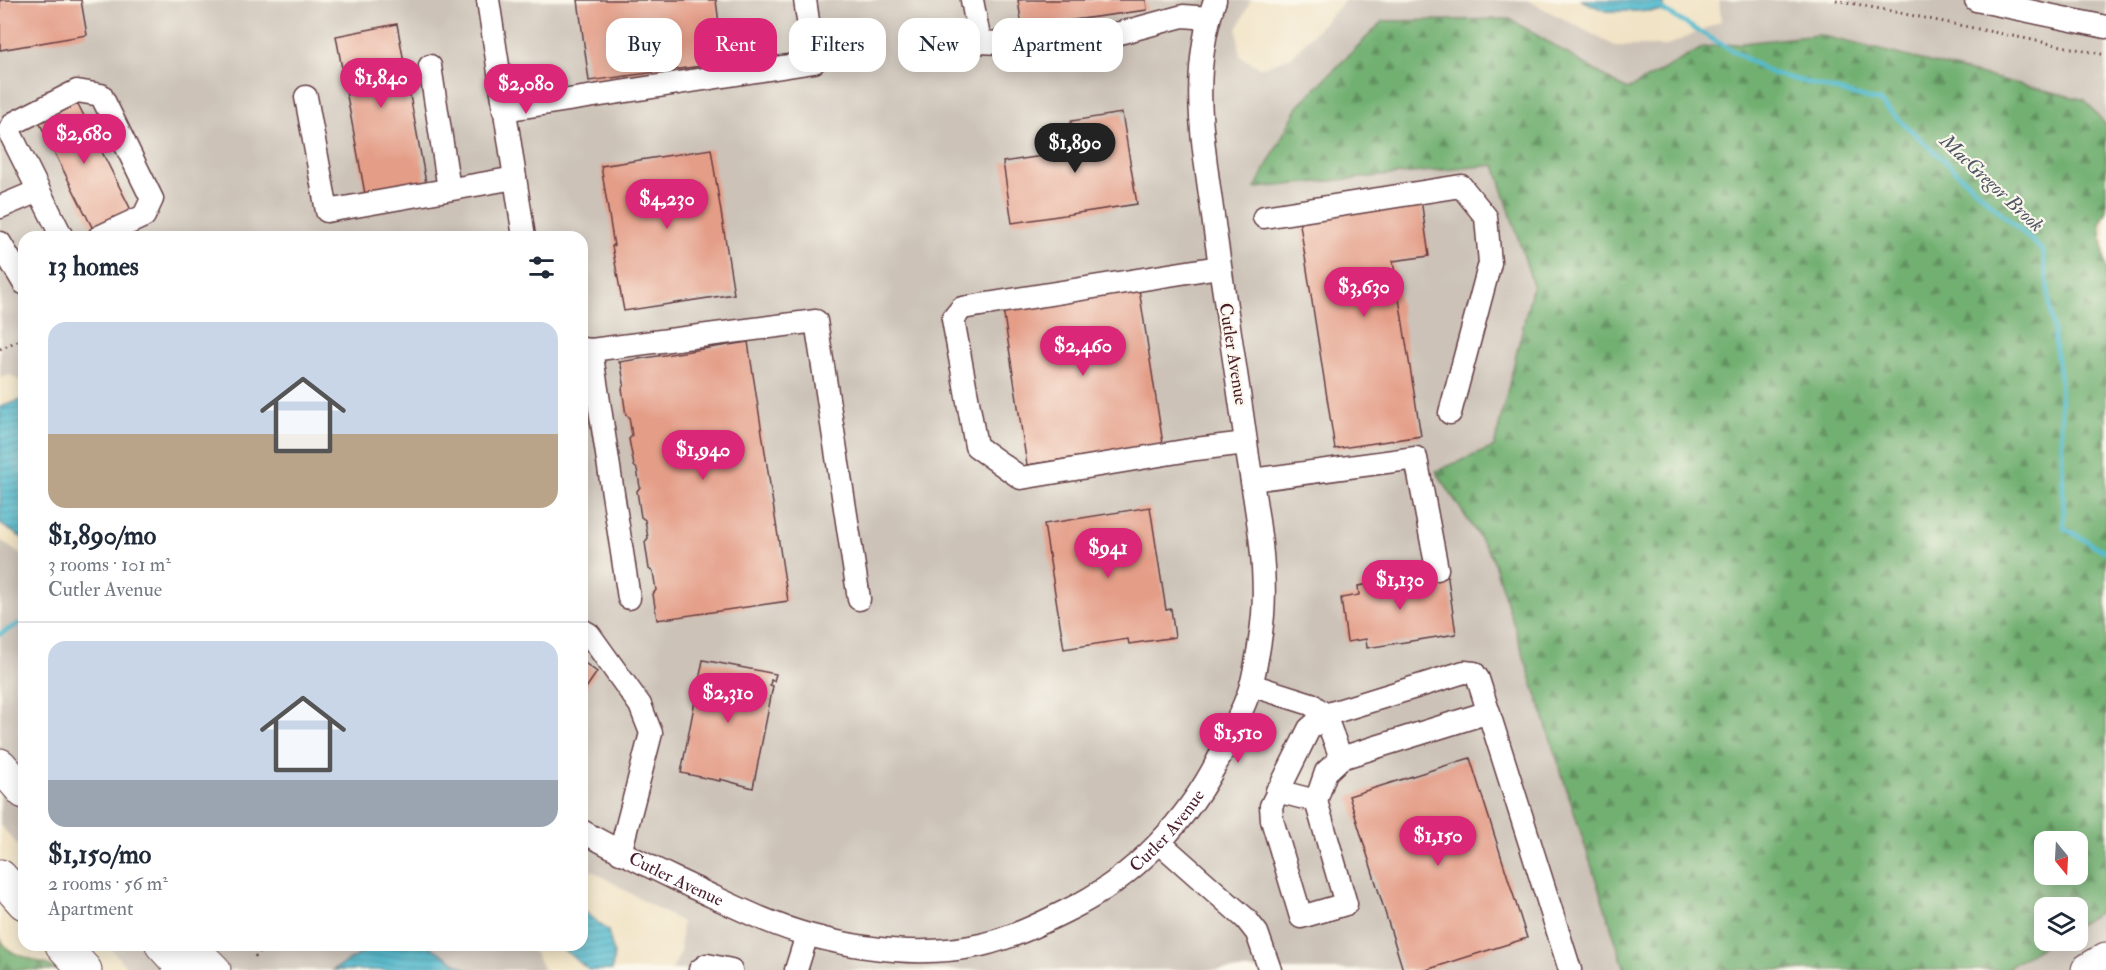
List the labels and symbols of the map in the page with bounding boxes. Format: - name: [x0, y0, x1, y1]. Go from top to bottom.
- pin: $1,840: [332, 58, 430, 109]
- pin: $2,080: [477, 64, 575, 115]
- pin: $2,680: [35, 114, 133, 165]
- pin: $1,890: [1026, 123, 1124, 174]
- water label: MacGregor Brook: [1934, 128, 2049, 237]
- pin: $4,230: [618, 179, 716, 230]
- pin: $3,630: [1315, 267, 1413, 318]
- street label: Cutler Avenue: [1214, 301, 1252, 407]
- pin: $2,460: [1034, 326, 1132, 377]
- pin: $1,940: [654, 430, 752, 481]
- pin: $941: [1072, 528, 1144, 579]
- pin: $1,130: [1351, 560, 1449, 611]
- pin: $2,310: [679, 673, 777, 724]
- pin: $1,510: [1189, 713, 1287, 764]
- street label: Cutler Avenue: [1124, 784, 1210, 877]
- pin: $1,150: [1389, 816, 1487, 867]
- north arrow: [2034, 831, 2088, 885]
- street label: Cutler Avenue: [625, 846, 728, 912]

